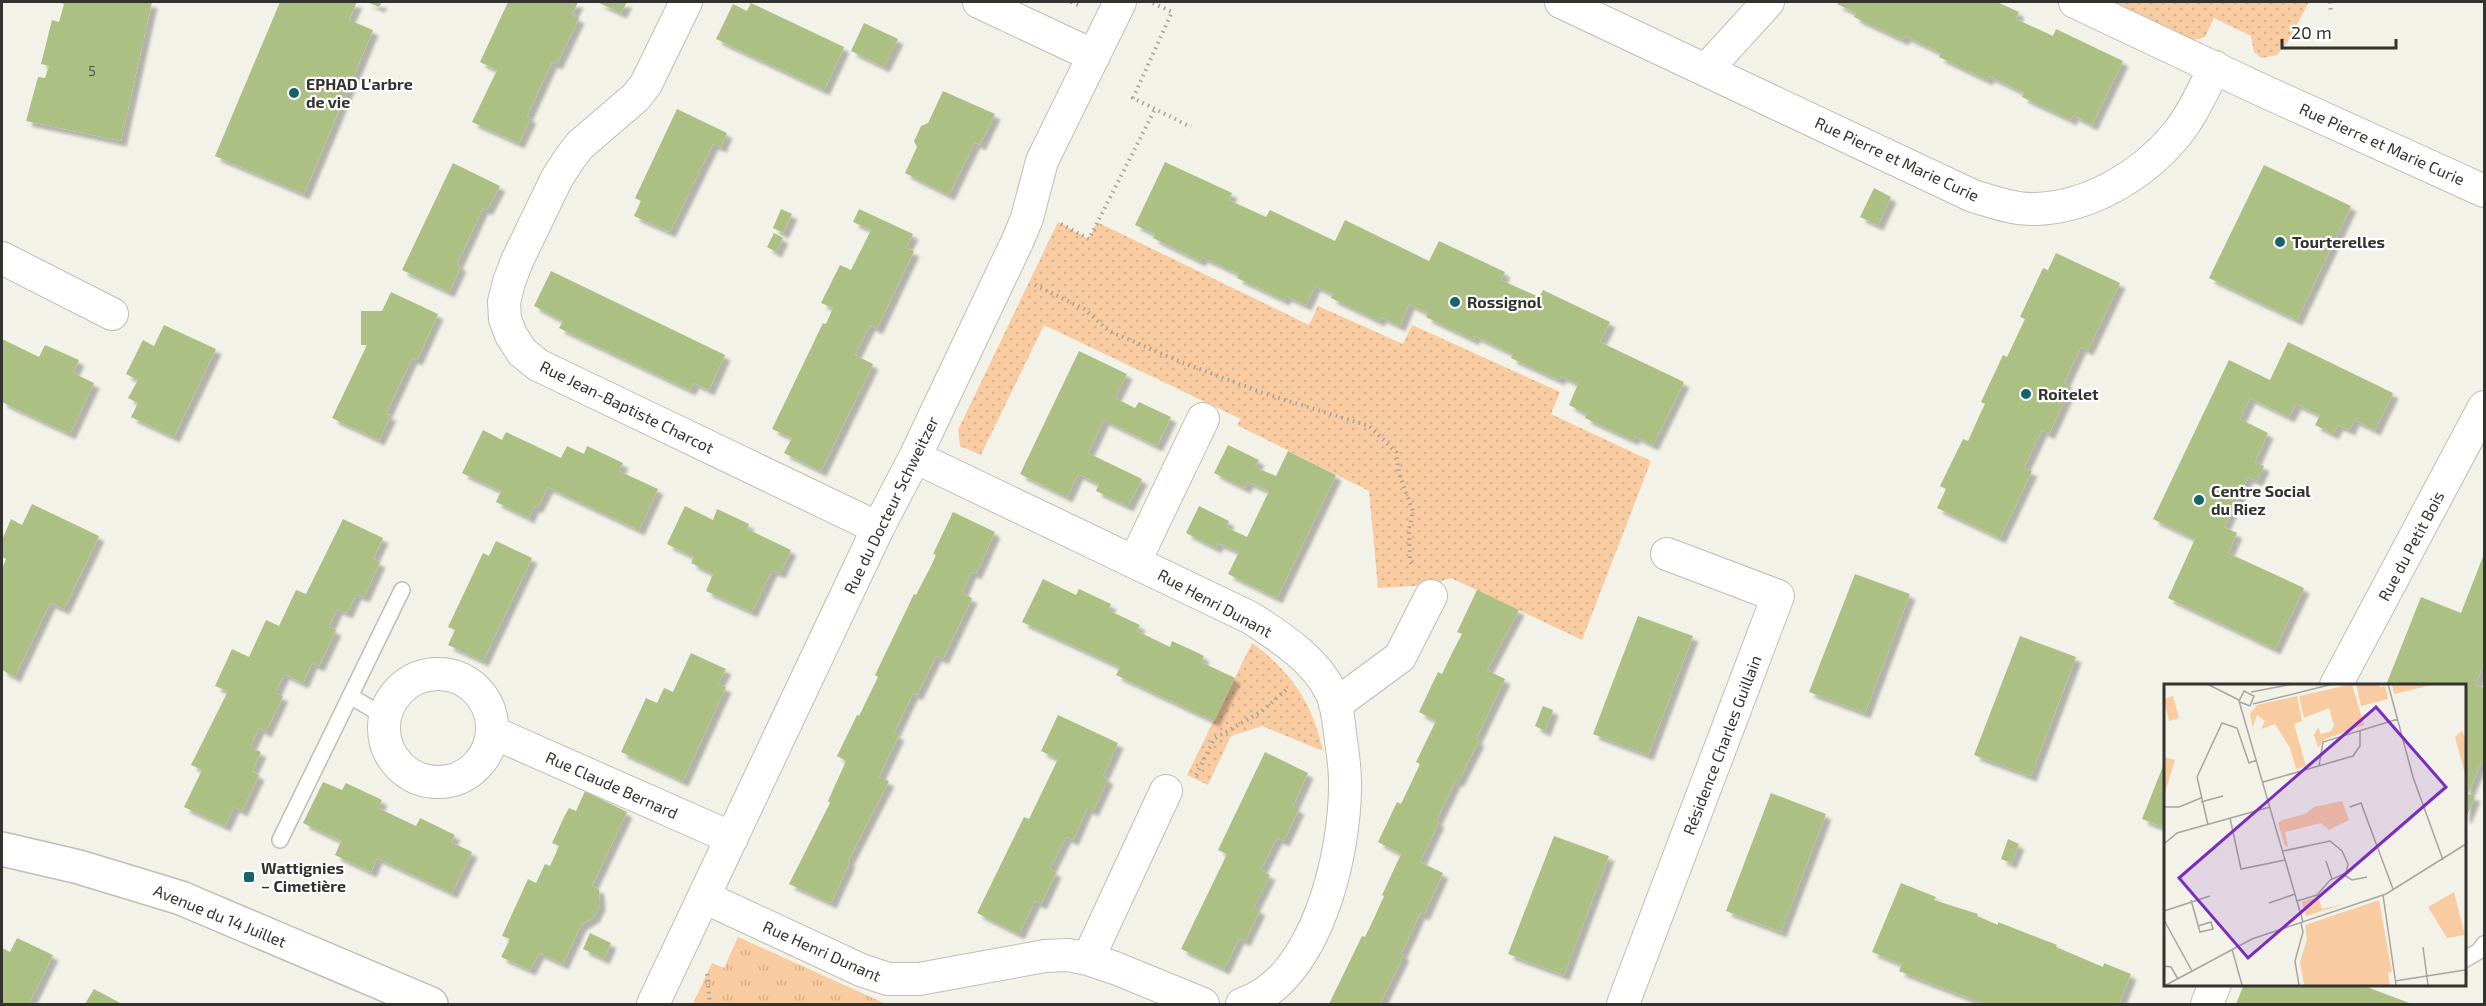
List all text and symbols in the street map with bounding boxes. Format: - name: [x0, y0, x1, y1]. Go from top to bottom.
- scale bar: [2282, 12, 2396, 50]
- text: 20 m: [2291, 21, 2332, 43]
- house number: 5: [88, 62, 96, 79]
- place label: EPHAD L'arbre de vie: [306, 74, 413, 111]
- marker: EPHAD L'arbre de vie: [287, 86, 301, 100]
- street label: Rue Pierre et Marie Curie: [2297, 99, 2468, 189]
- street label: Rue Pierre et Marie Curie: [1812, 112, 1982, 205]
- place label: Tourterelles: [2292, 232, 2385, 251]
- marker: Tourterelles: [2273, 235, 2287, 249]
- place label: Rossignol: [1467, 292, 1542, 311]
- marker: Rossignol: [1448, 295, 1462, 309]
- street label: Rue Jean-Baptiste Charcot: [537, 356, 717, 457]
- place label: Roitelet: [2038, 384, 2099, 403]
- marker: Roitelet: [2019, 387, 2033, 401]
- street label: Rue du Docteur Schweitzer: [839, 412, 942, 597]
- place label: Centre Social du Riez: [2211, 481, 2311, 518]
- street label: Rue du Petit Bois: [2374, 488, 2448, 604]
- marker: Centre Social du Riez: [2192, 493, 2206, 507]
- street label: Rue Henri Dunant: [1155, 564, 1276, 641]
- street label: Résidence Charles Guillain: [1678, 652, 1765, 837]
- inset map: [2164, 684, 2465, 985]
- street label: Rue Claude Bernard: [543, 747, 681, 822]
- place label: Wattignies – Cimetière: [261, 858, 346, 895]
- marker: Wattignies – Cimetière: [242, 870, 256, 884]
- street label: Avenue du 14 Juillet: [151, 880, 289, 951]
- street label: Rue Henri Dunant: [760, 916, 884, 985]

